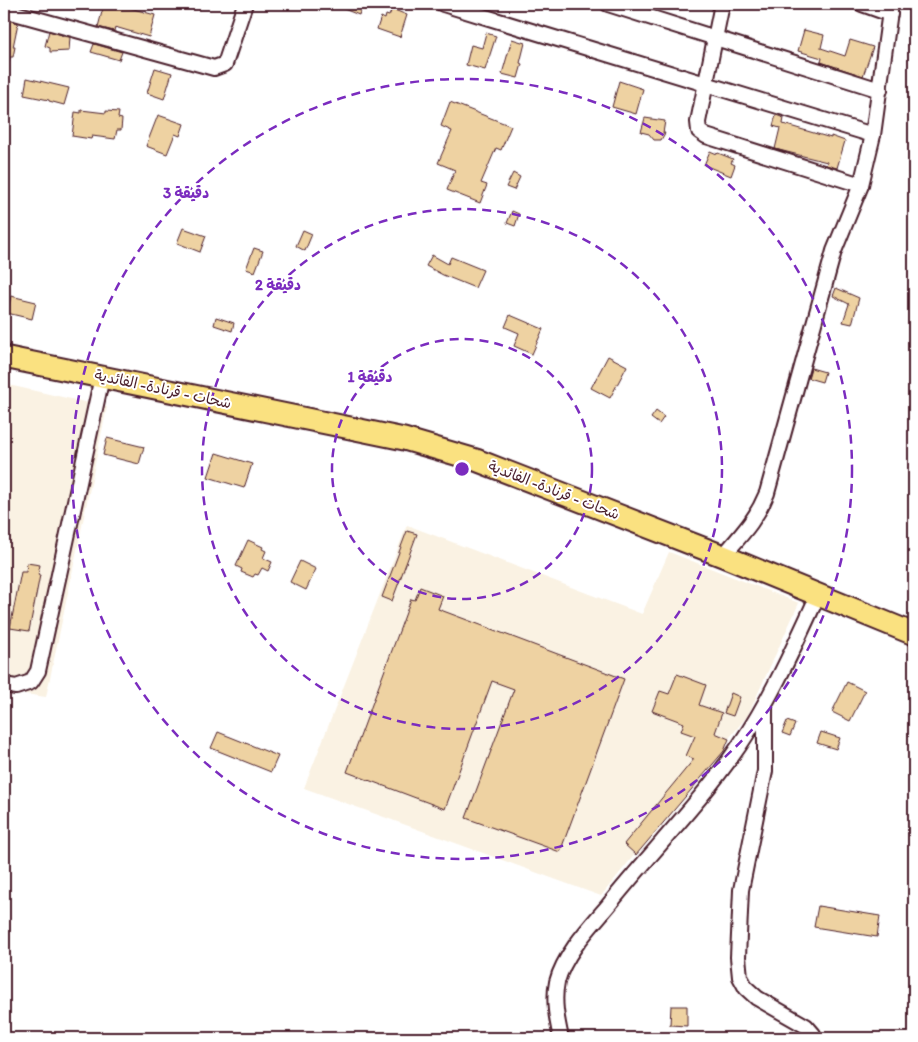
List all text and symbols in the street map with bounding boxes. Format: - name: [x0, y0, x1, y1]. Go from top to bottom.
- text: 3 دقيقة: [163, 184, 209, 202]
- text: 2 دقيقة: [255, 276, 301, 294]
- street label: شحات - قرنادة- الفائدية: [93, 366, 233, 412]
- text: 1 دقيقة: [348, 368, 393, 386]
- street label: شحات - قرنادة- الفائدية: [486, 457, 622, 523]
- centre of rings: [453, 460, 471, 478]

